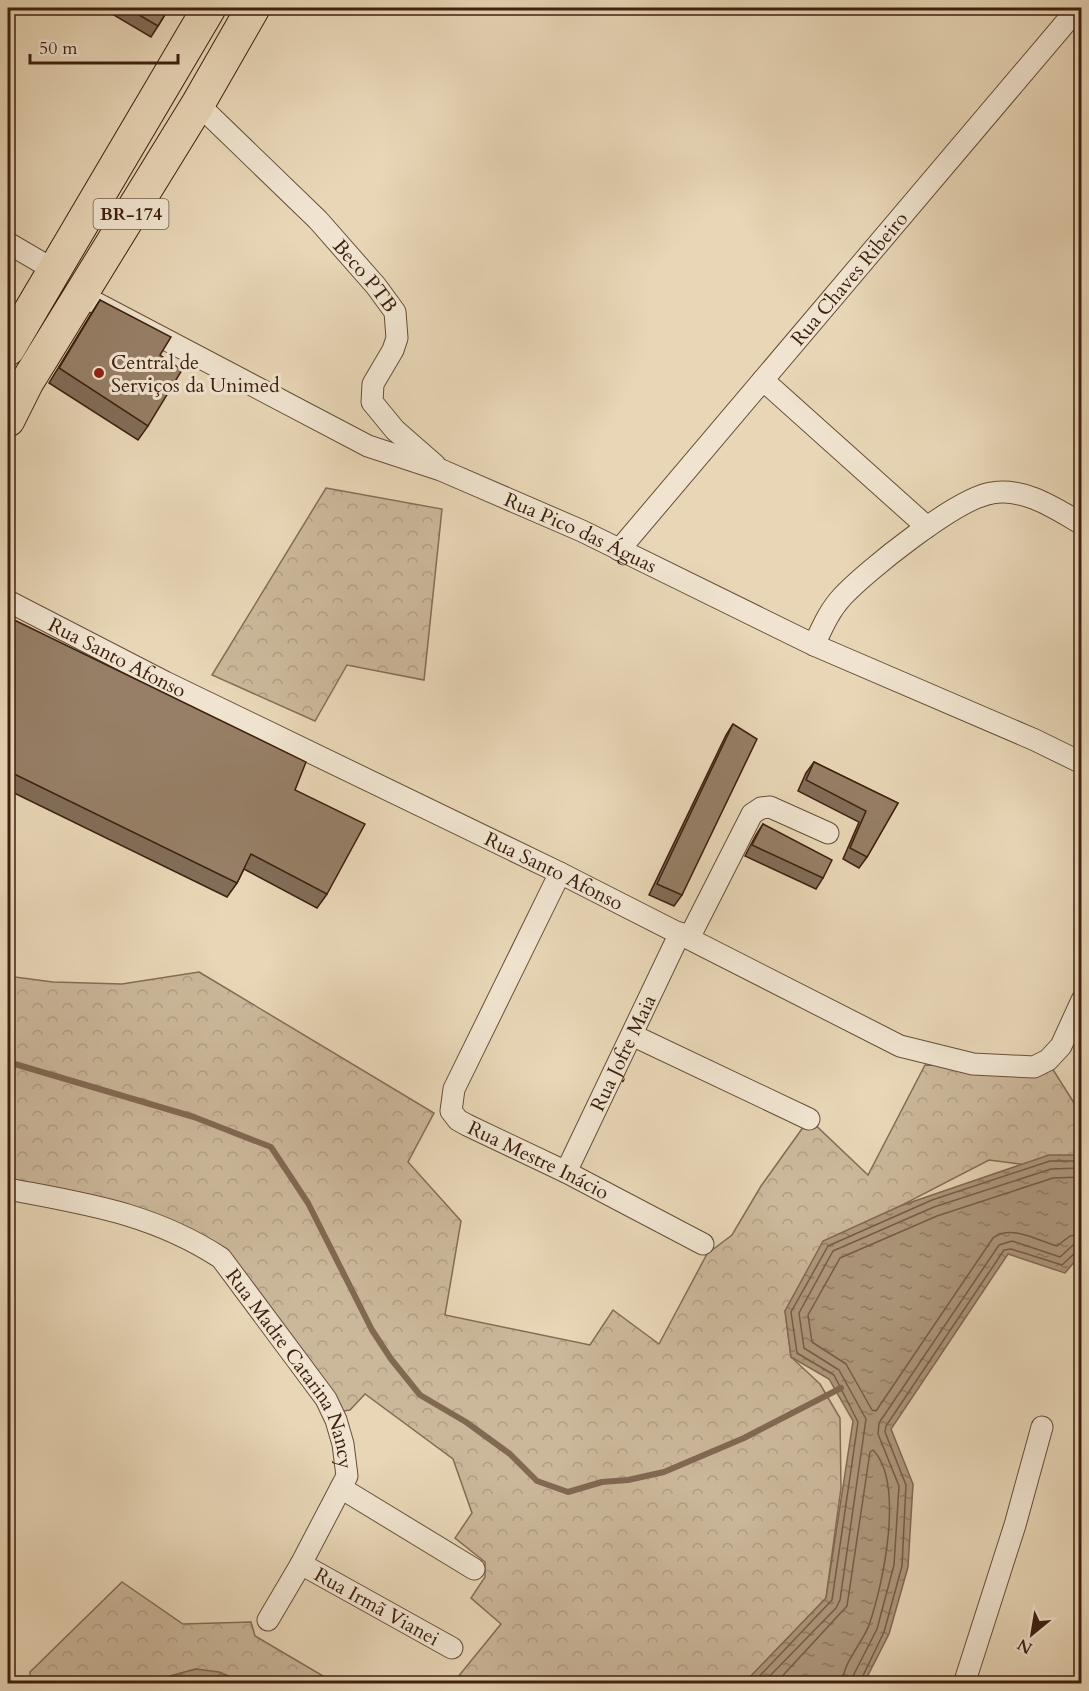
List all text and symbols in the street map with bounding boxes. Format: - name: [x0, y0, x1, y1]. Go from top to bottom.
- scale bar: [30, 27, 178, 65]
- text: 50 m: [39, 36, 78, 61]
- road number: BR-174: [94, 199, 168, 229]
- street label: Rua Chaves Ribeiro: [785, 206, 914, 352]
- street label: Beco PTB: [327, 233, 404, 318]
- place label: Central de Serviços da Unimed: [111, 349, 280, 399]
- marker: Central de Serviços da Unimed: [92, 366, 106, 380]
- street label: Rua Pico das Águas: [500, 486, 661, 580]
- street label: Rua Santo Afonso: [44, 611, 191, 704]
- street label: Rua Santo Afonso: [480, 826, 628, 917]
- street label: Rua Jofre Maia: [584, 990, 663, 1116]
- street label: Rua Mestre Inácio: [463, 1114, 614, 1206]
- street label: Rua Madre Catarina Nancy: [219, 1263, 359, 1471]
- street label: Rua Irmã Vianei: [309, 1561, 444, 1653]
- north arrow: [1002, 1604, 1062, 1664]
- text: N: [1013, 1633, 1037, 1659]

